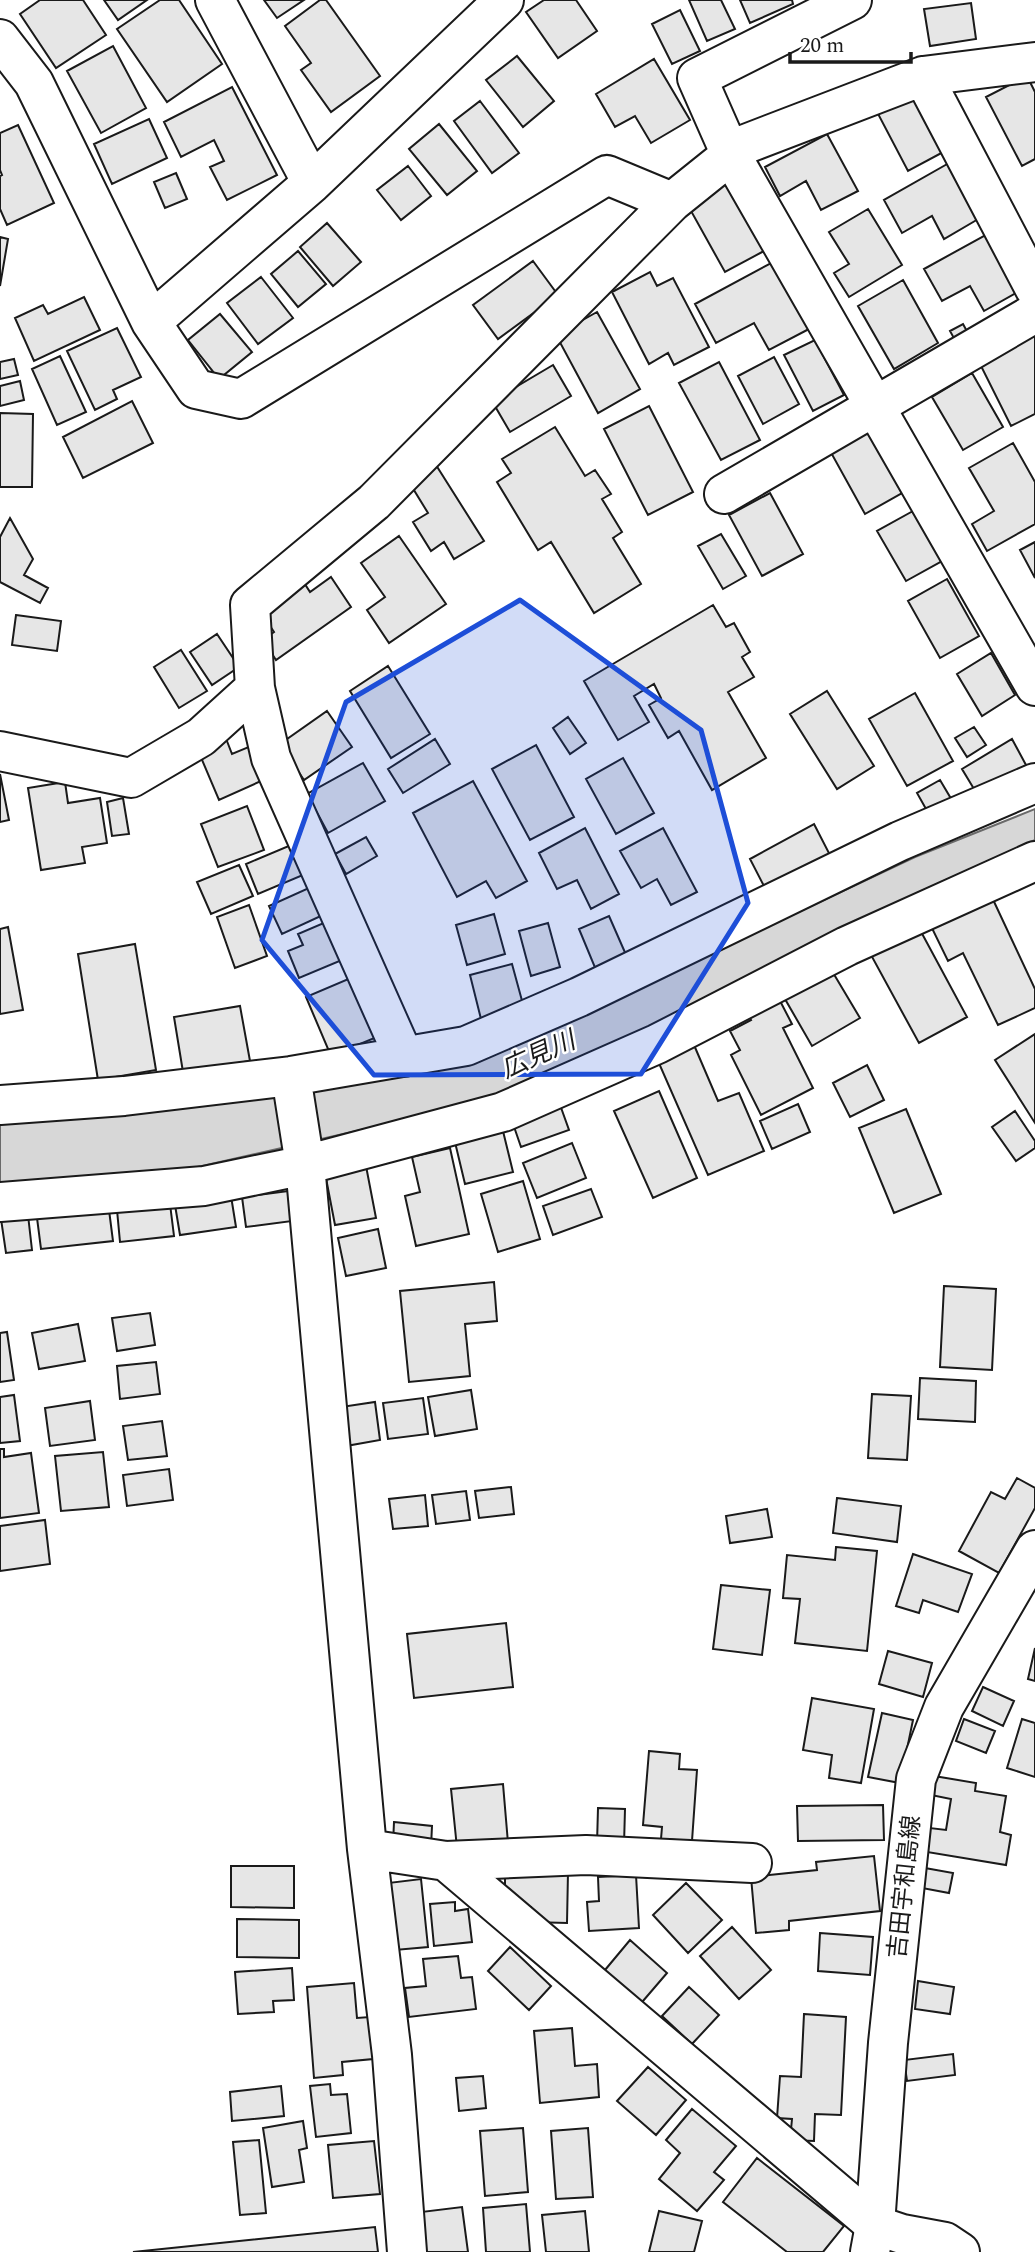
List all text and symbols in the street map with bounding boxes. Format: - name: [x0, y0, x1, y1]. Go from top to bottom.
- scale bar: [790, 21, 911, 65]
- text: 20 m: [800, 30, 844, 62]
- water label: 広見川: [494, 1020, 584, 1089]
- street label: 吉田宇和島線: [880, 1814, 930, 1960]

